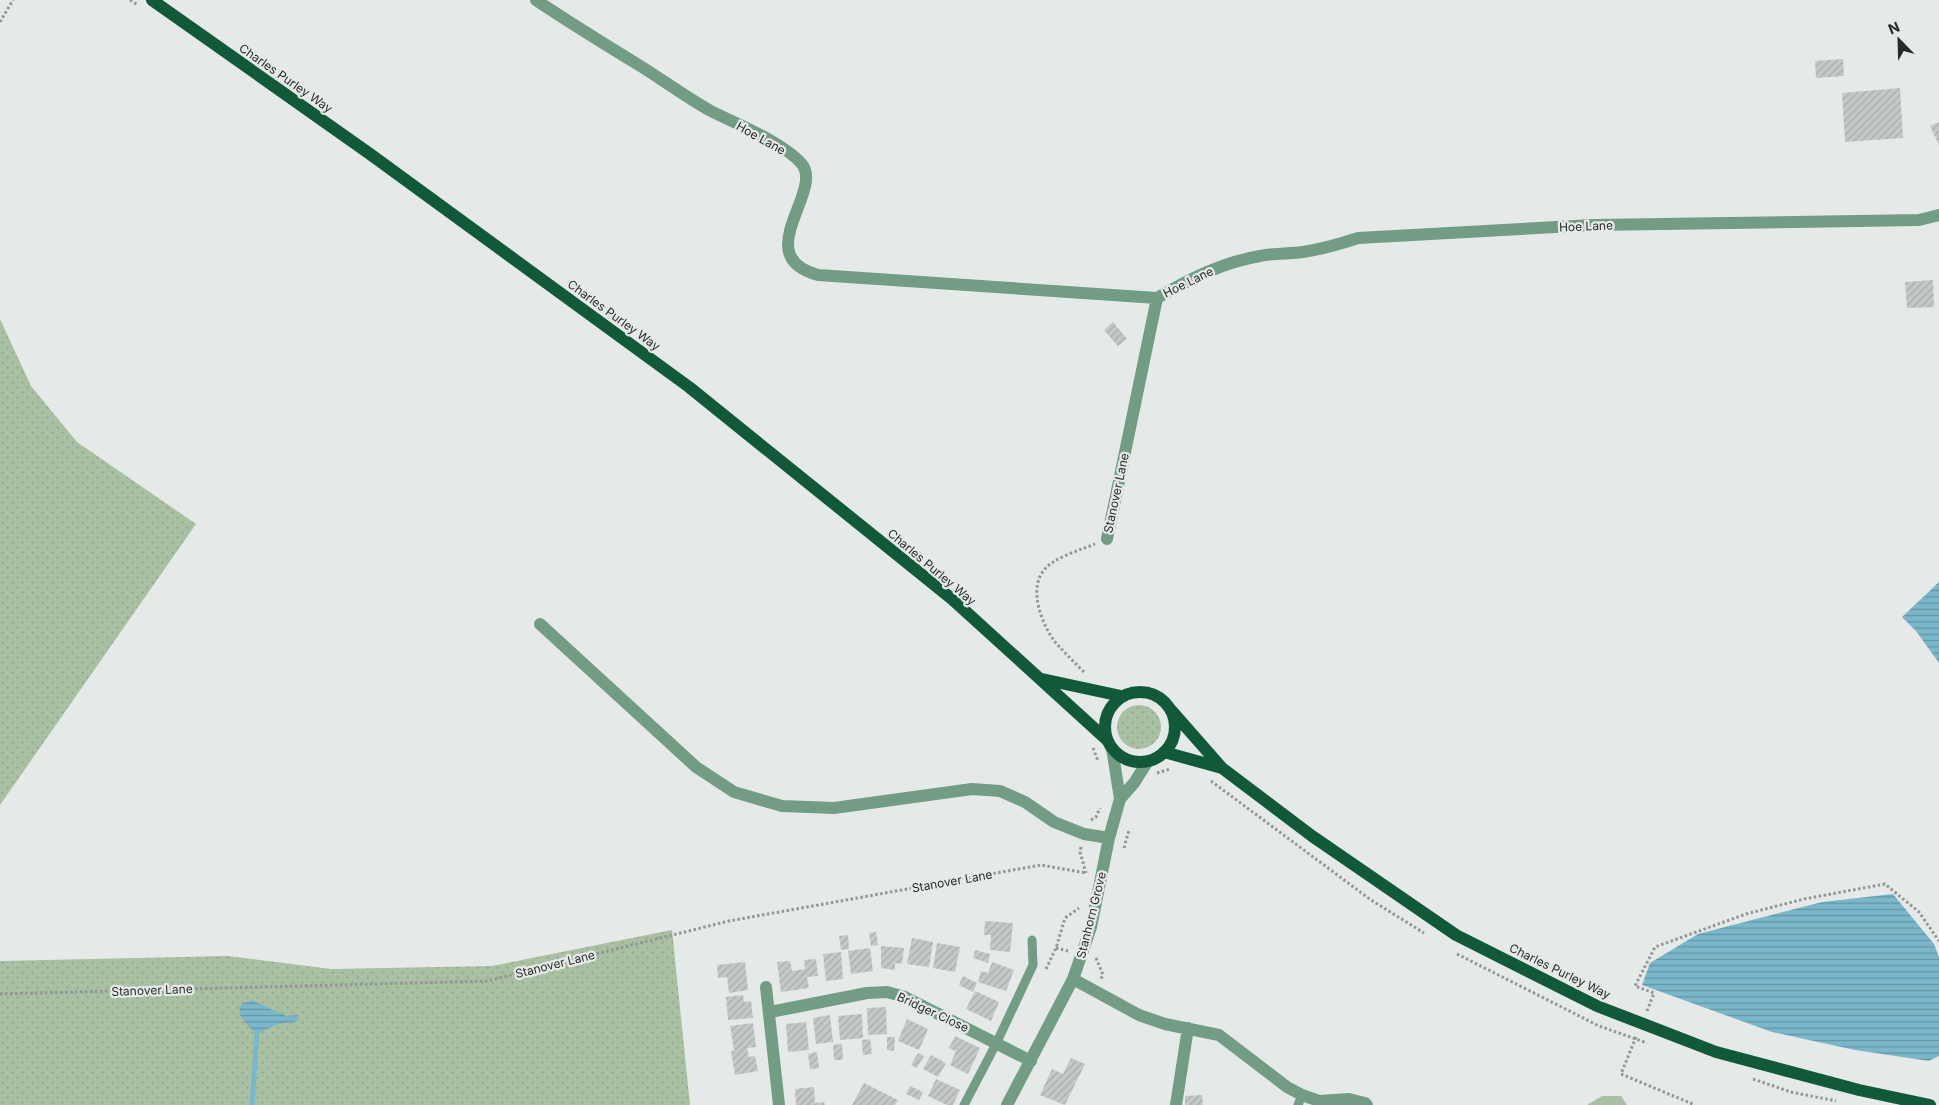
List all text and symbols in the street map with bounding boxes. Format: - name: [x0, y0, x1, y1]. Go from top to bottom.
- north arrow: [1874, 15, 1924, 65]
- text: N: [1885, 18, 1902, 37]
- street label: Charles Purley Way: [236, 40, 336, 116]
- street label: Hoe Lane: [734, 118, 788, 158]
- street label: Hoe Lane: [1559, 218, 1613, 234]
- street label: Hoe Lane: [1160, 263, 1216, 301]
- street label: Charles Purley Way: [565, 276, 663, 354]
- street label: Stanover Lane: [1100, 452, 1132, 534]
- street label: Charles Purley Way: [885, 526, 979, 608]
- street label: Stanover Lane: [911, 867, 993, 895]
- street label: Stanhorn Grove: [1073, 870, 1109, 960]
- street label: Charles Purley Way: [1507, 940, 1613, 1002]
- street label: Stanover Lane: [514, 947, 596, 981]
- street label: Stanover Lane: [111, 981, 193, 999]
- street label: Bridger Close: [895, 989, 971, 1035]

